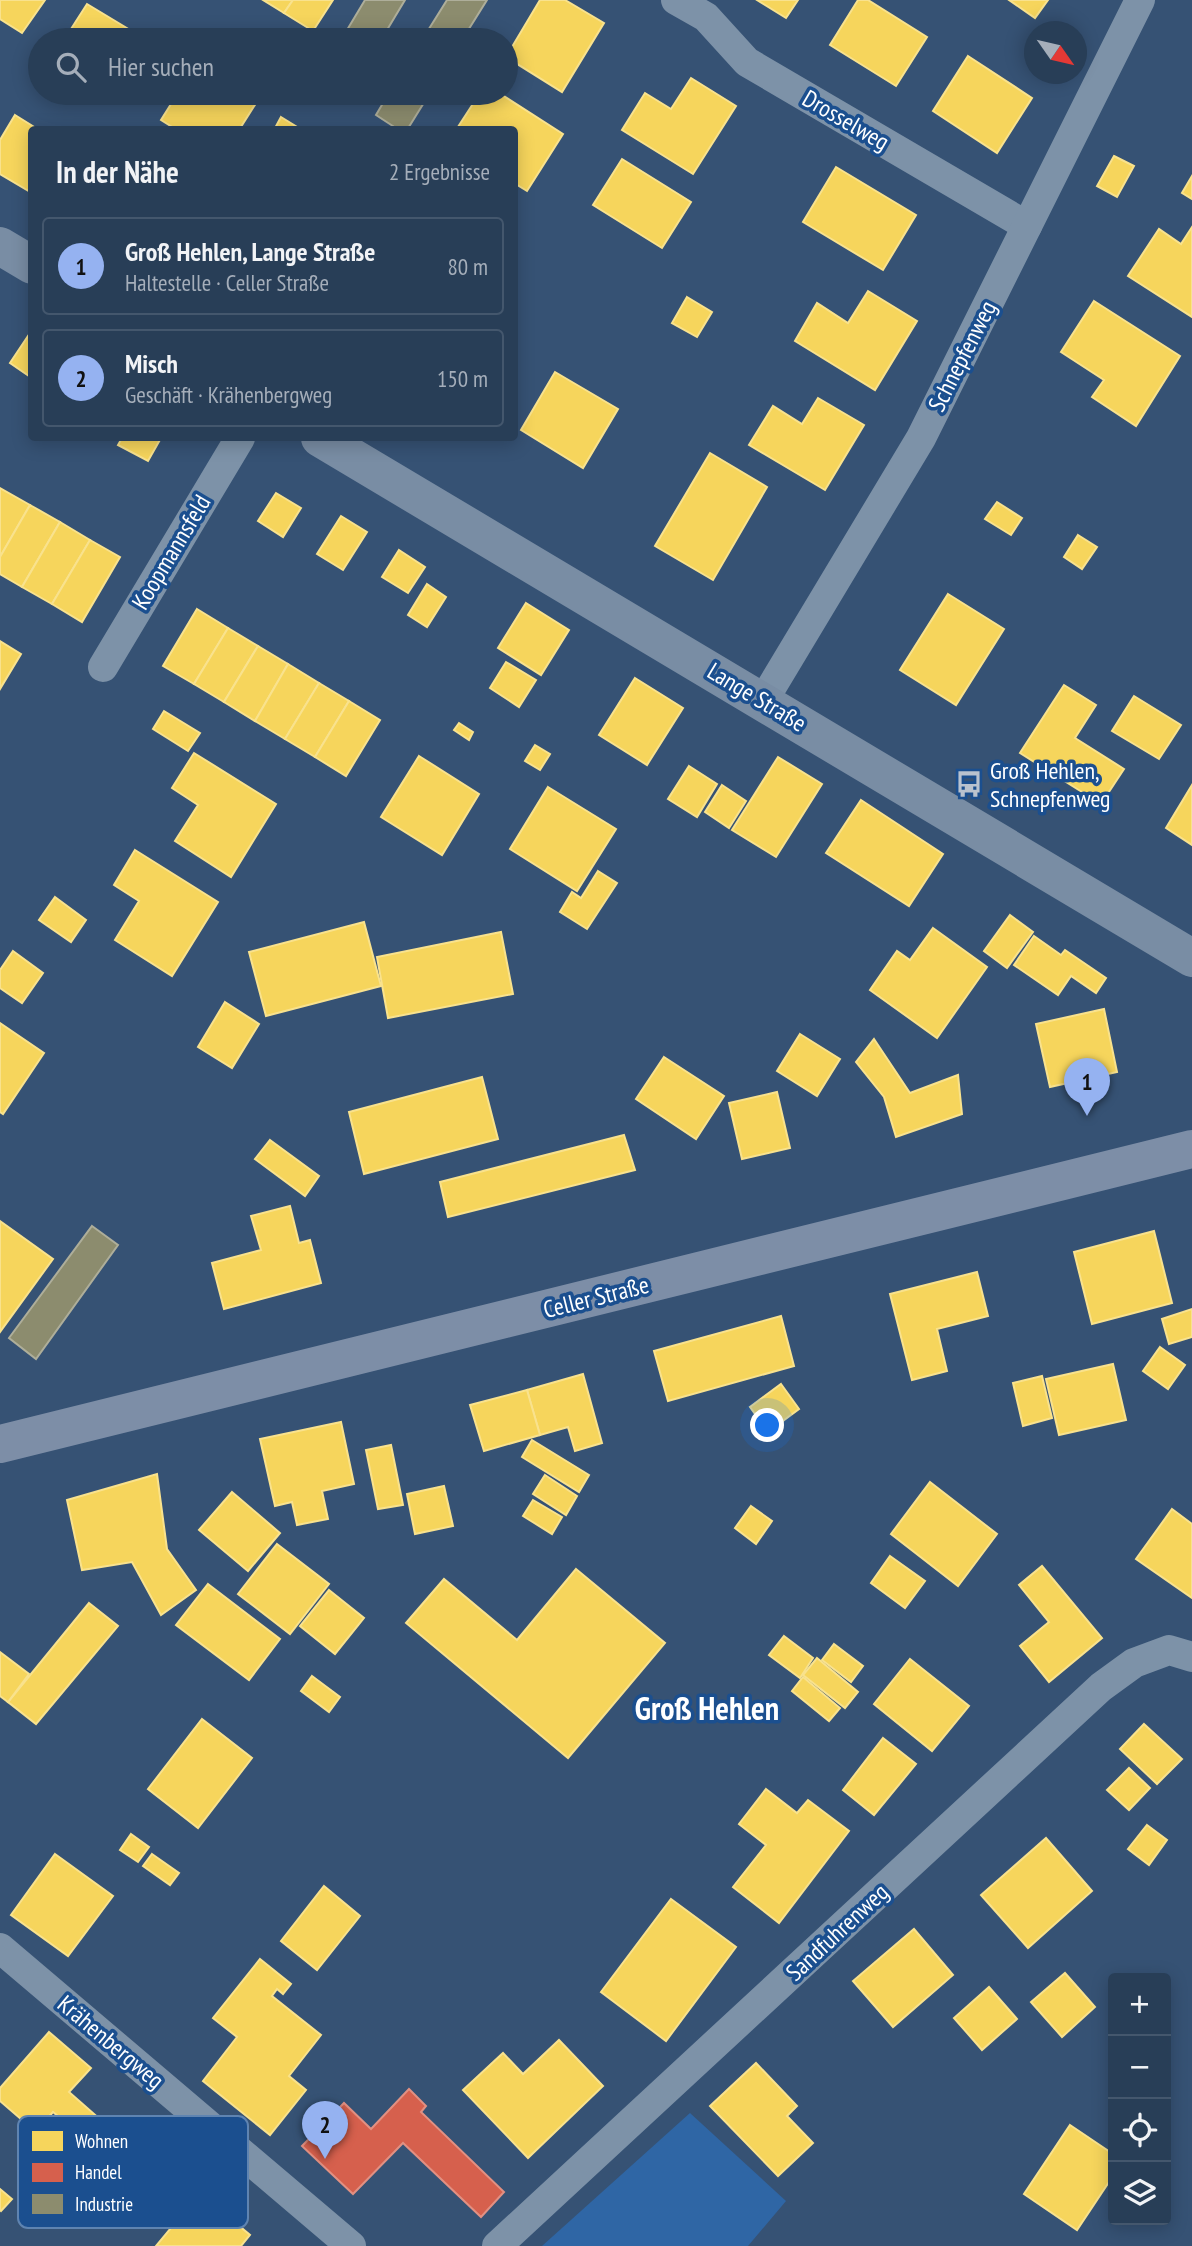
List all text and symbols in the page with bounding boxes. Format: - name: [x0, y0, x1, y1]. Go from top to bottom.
- north arrow: [1024, 21, 1087, 84]
- search box: [28, 28, 518, 105]
- icon: search: [52, 48, 90, 86]
- text: Hier suchen: [108, 50, 214, 83]
- street label: Drosselweg: [797, 83, 895, 157]
- text: In der Nähe: [56, 152, 179, 191]
- text: 2 Ergebnisse: [389, 157, 490, 186]
- text: Groß Hehlen, Lange Straße: [125, 235, 375, 268]
- text: 1: [76, 252, 87, 281]
- text: 80 m: [447, 252, 488, 281]
- text: Haltestelle · Celler Straße: [125, 268, 329, 297]
- street label: Schnepfenweg: [921, 295, 1003, 417]
- text: Misch: [125, 347, 178, 380]
- text: 2: [76, 364, 87, 393]
- text: 150 m: [437, 364, 488, 393]
- text: Geschäft · Krähenbergweg: [125, 380, 332, 409]
- street label: Koopmannsfeld: [125, 489, 217, 615]
- street label: Lange Straße: [702, 655, 812, 739]
- place label: Groß Hehlen, Schnepfenweg: [990, 755, 1110, 814]
- bus stop icon: Groß Hehlen, Schnepfenweg: [954, 769, 984, 799]
- pin: 1: [1064, 1058, 1110, 1116]
- street label: Celler Straße: [540, 1269, 652, 1325]
- your location: [750, 1408, 784, 1442]
- district label: Groß Hehlen: [635, 1687, 779, 1729]
- street label: Sandfuhrenweg: [779, 1877, 895, 1987]
- map controls: [1108, 1973, 1171, 2225]
- button: +: [1108, 1973, 1171, 2036]
- street label: Krähenbergweg: [51, 1988, 171, 2096]
- button: −: [1108, 2036, 1171, 2099]
- button: locate: [1108, 2099, 1171, 2162]
- pin: 2: [302, 2101, 348, 2159]
- legend: [18, 2116, 248, 2228]
- text: Wohnen: [75, 2129, 128, 2153]
- text: Handel: [75, 2160, 122, 2184]
- button: layers: [1108, 2162, 1171, 2225]
- text: Industrie: [75, 2192, 133, 2216]

